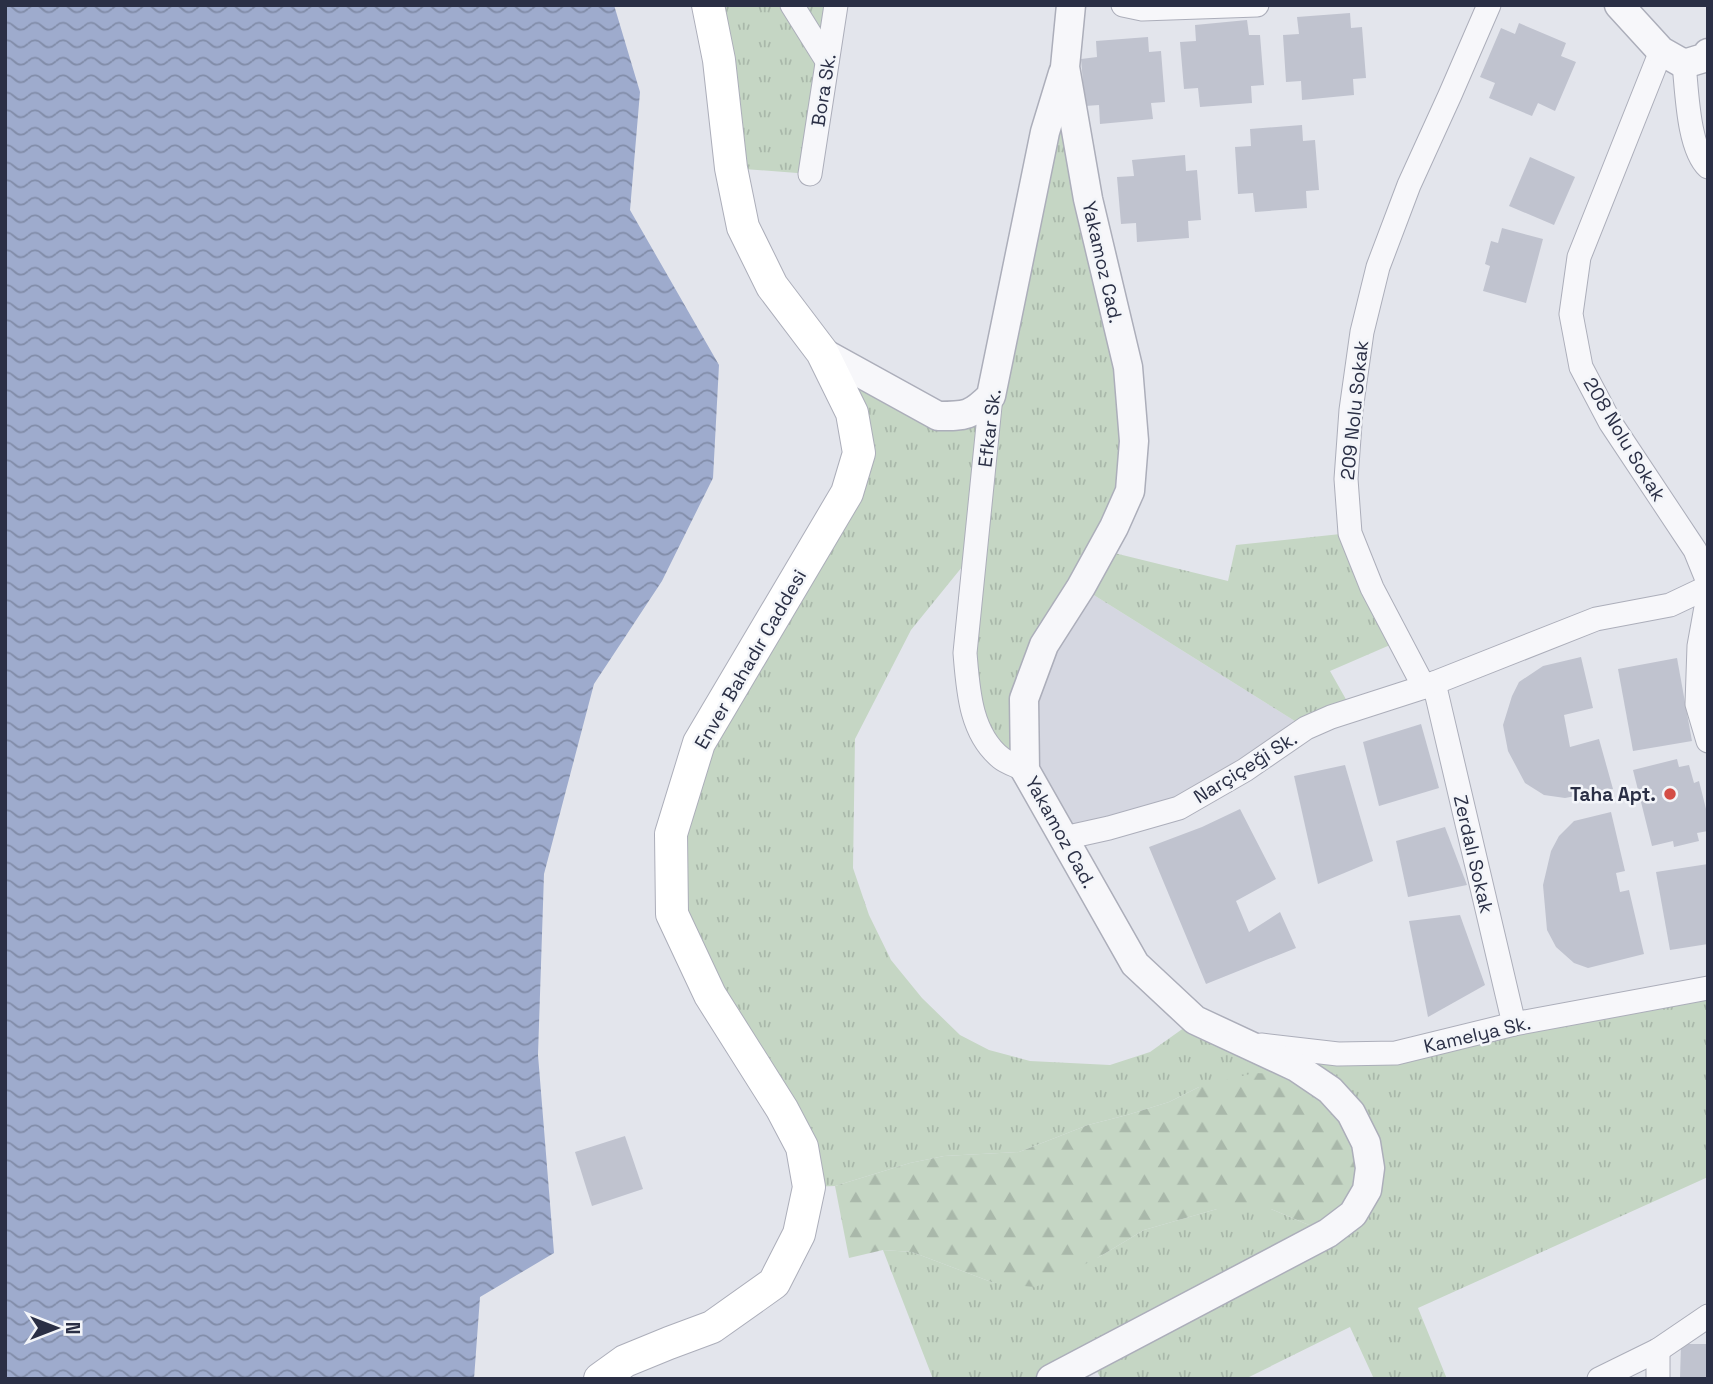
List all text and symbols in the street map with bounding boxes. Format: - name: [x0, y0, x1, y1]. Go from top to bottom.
- street label: Bora Sk.: [805, 52, 842, 128]
- street label: Yakamoz Cad.: [1076, 199, 1129, 326]
- street label: 209 Nolu Sokak: [1335, 339, 1374, 481]
- street label: 208 Nolu Sokak: [1578, 373, 1671, 506]
- street label: Efkar Sk.: [972, 387, 1007, 469]
- street label: Enver Bahadır Caddesi: [689, 565, 812, 753]
- street label: Narçiçeği Sk.: [1189, 726, 1302, 809]
- street label: Yakamoz Cad.: [1019, 772, 1102, 893]
- place label: Taha Apt.: [1570, 782, 1656, 807]
- marker: Taha Apt.: [1662, 786, 1678, 802]
- street label: Zerdalı Sokak: [1448, 793, 1499, 916]
- street label: Kamelya Sk.: [1421, 1010, 1533, 1059]
- north arrow: [21, 1293, 91, 1363]
- text: N: [60, 1322, 85, 1334]

